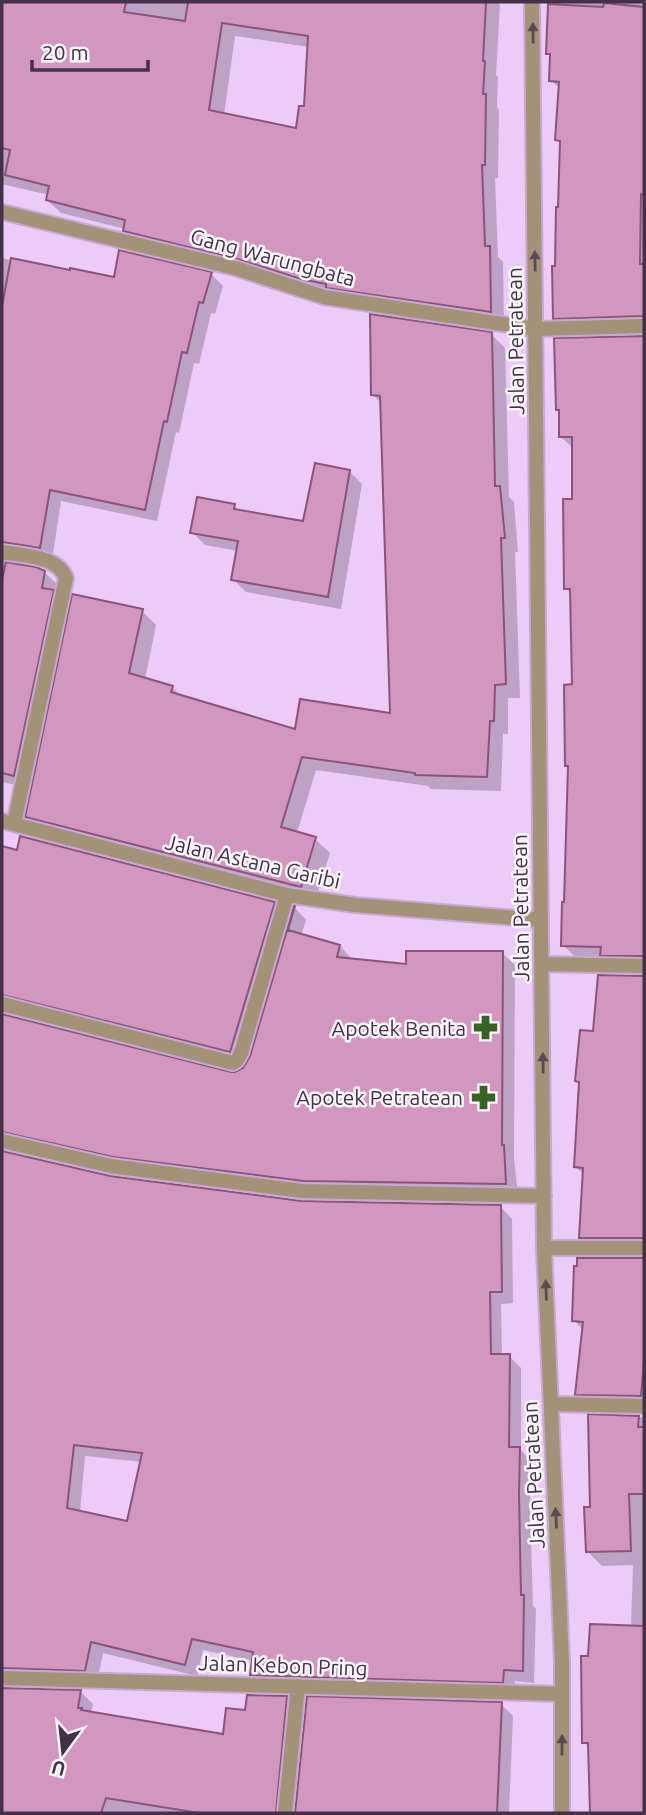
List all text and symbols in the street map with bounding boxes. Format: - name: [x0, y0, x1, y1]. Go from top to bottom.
- one-way arrow: [527, 22, 539, 44]
- scale bar: [32, 28, 147, 72]
- text: 20 m: [42, 40, 89, 64]
- street label: Gang Warungbata: [188, 223, 358, 291]
- one-way arrow: [529, 249, 541, 271]
- street label: Jalan Petratean: [502, 267, 528, 415]
- street label: Jalan Astana Garibi: [163, 829, 343, 893]
- street label: Jalan Petratean: [507, 834, 533, 982]
- pharmacy icon: Apotek Benita: [472, 1014, 500, 1042]
- place label: Apotek Benita: [332, 1016, 466, 1040]
- one-way arrow: [537, 1052, 549, 1074]
- pharmacy icon: Apotek Petratean: [469, 1083, 497, 1111]
- place label: Apotek Petratean: [296, 1085, 463, 1109]
- one-way arrow: [541, 1279, 552, 1301]
- street label: Jalan Petratean: [517, 1401, 549, 1549]
- one-way arrow: [550, 1506, 561, 1528]
- street label: Jalan Kebon Pring: [198, 1650, 368, 1680]
- north arrow: [28, 1717, 98, 1787]
- one-way arrow: [556, 1734, 568, 1756]
- text: U: [49, 1756, 68, 1781]

